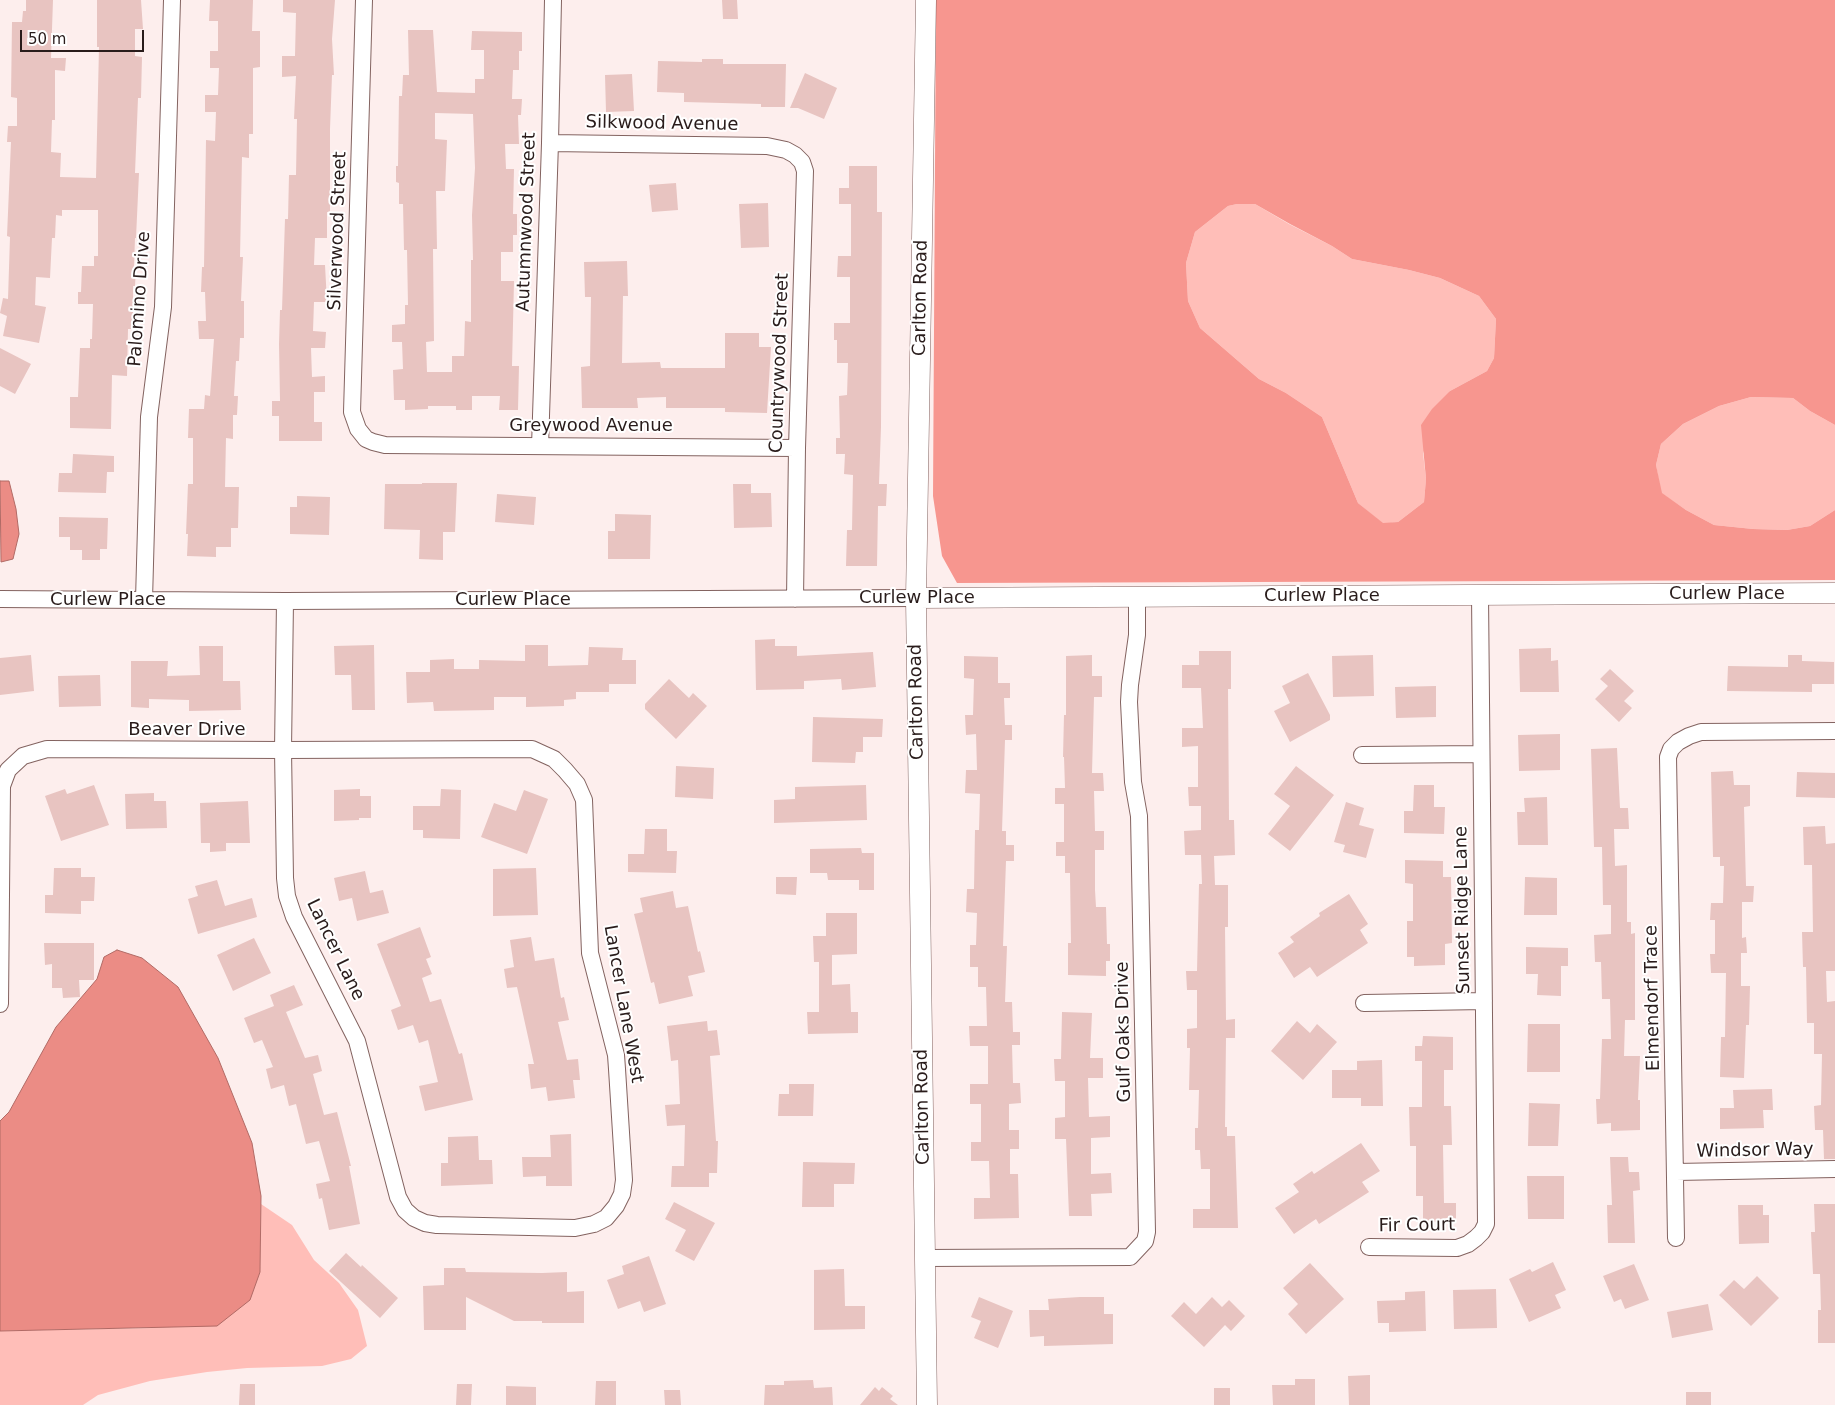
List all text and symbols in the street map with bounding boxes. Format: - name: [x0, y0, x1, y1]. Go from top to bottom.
- scale bar: [22, 20, 146, 52]
- text: 50 m: [28, 30, 66, 48]
- street label: Silkwood Avenue: [586, 112, 738, 136]
- street label: Autumnwood Street: [513, 132, 541, 312]
- street label: Silverwood Street: [324, 151, 352, 311]
- street label: Palomino Drive: [124, 231, 156, 367]
- street label: Carlton Road: [909, 240, 933, 356]
- street label: Countrywood Street: [766, 273, 794, 453]
- street label: Greywood Avenue: [509, 415, 673, 437]
- street label: Curlew Place: [1669, 583, 1785, 605]
- street label: Curlew Place: [1264, 585, 1380, 607]
- street label: Curlew Place: [859, 587, 975, 609]
- street label: Curlew Place: [50, 589, 166, 611]
- street label: Curlew Place: [455, 589, 571, 611]
- street label: Carlton Road: [905, 644, 929, 760]
- street label: Beaver Drive: [128, 719, 246, 741]
- street label: Sunset Ridge Lane: [1451, 826, 1475, 994]
- street label: Lancer Lane: [301, 896, 369, 1004]
- street label: Lancer Lane West: [598, 923, 648, 1085]
- street label: Elmendorf Trace: [1641, 925, 1665, 1071]
- street label: Gulf Oaks Drive: [1112, 961, 1136, 1103]
- street label: Carlton Road: [911, 1049, 935, 1165]
- street label: Windsor Way: [1696, 1139, 1814, 1163]
- street label: Fir Court: [1379, 1215, 1455, 1237]

